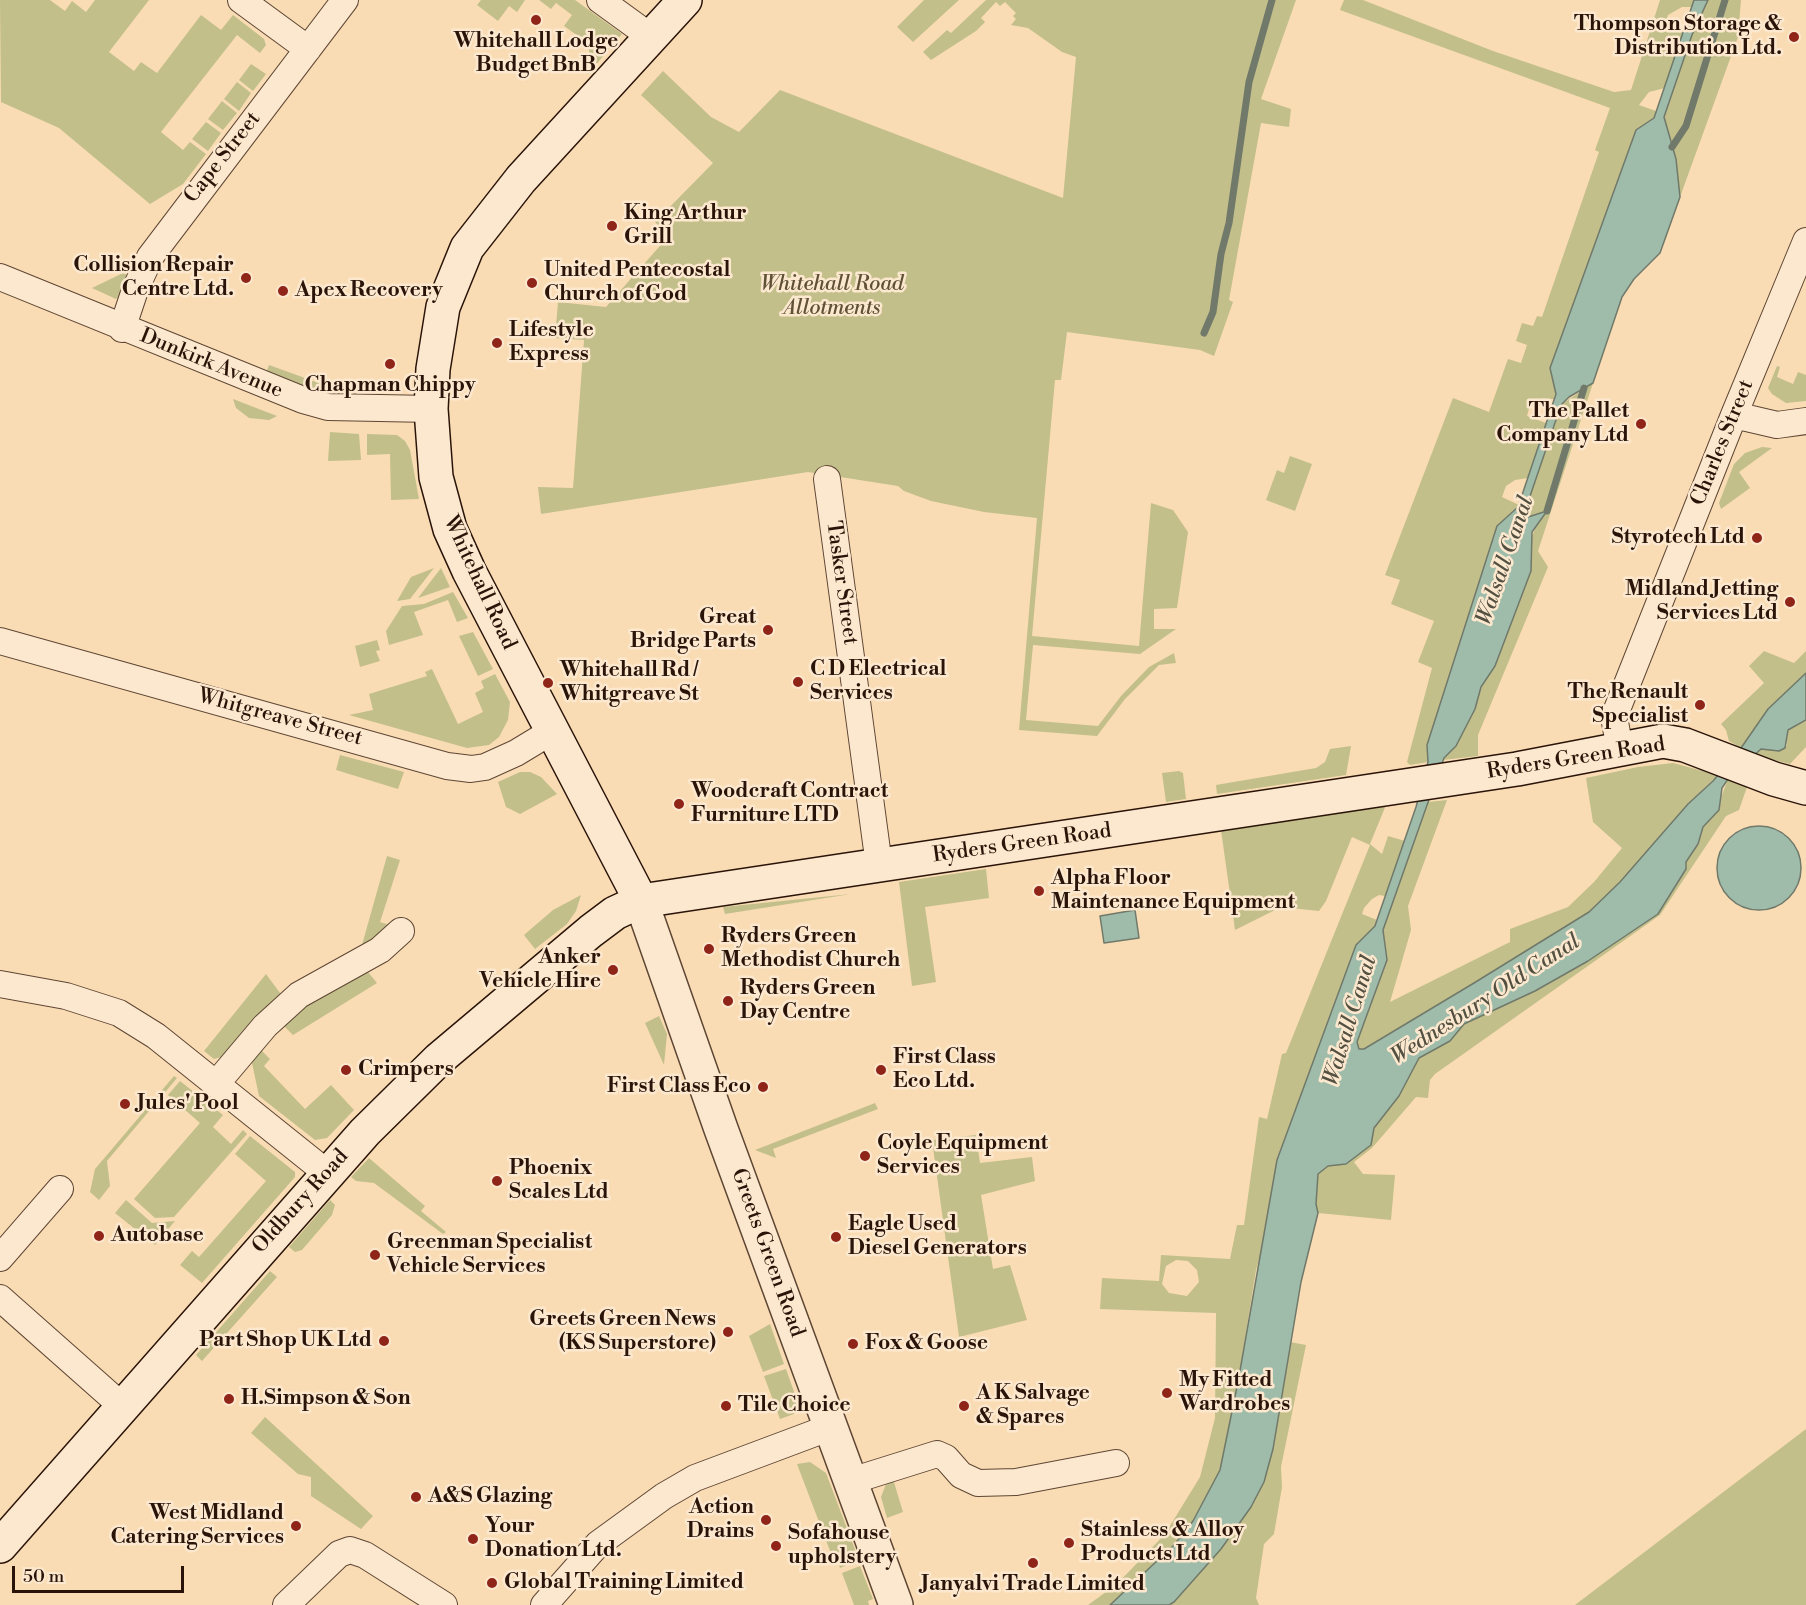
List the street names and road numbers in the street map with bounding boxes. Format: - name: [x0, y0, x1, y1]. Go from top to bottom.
- street label: Cape Street: [179, 107, 267, 209]
- street label: Dunkirk Avenue: [136, 324, 286, 404]
- street label: Charles Street: [1686, 376, 1760, 510]
- street label: Whitehall Road: [437, 512, 521, 654]
- street label: Tasker Street: [820, 519, 862, 647]
- street label: Whitgreave Street: [195, 684, 365, 752]
- street label: Ryders Green Road: [1485, 732, 1667, 786]
- street label: Ryders Green Road: [931, 819, 1113, 869]
- street label: Oldbury Road: [248, 1145, 354, 1259]
- street label: Greets Green Road: [725, 1165, 809, 1341]

